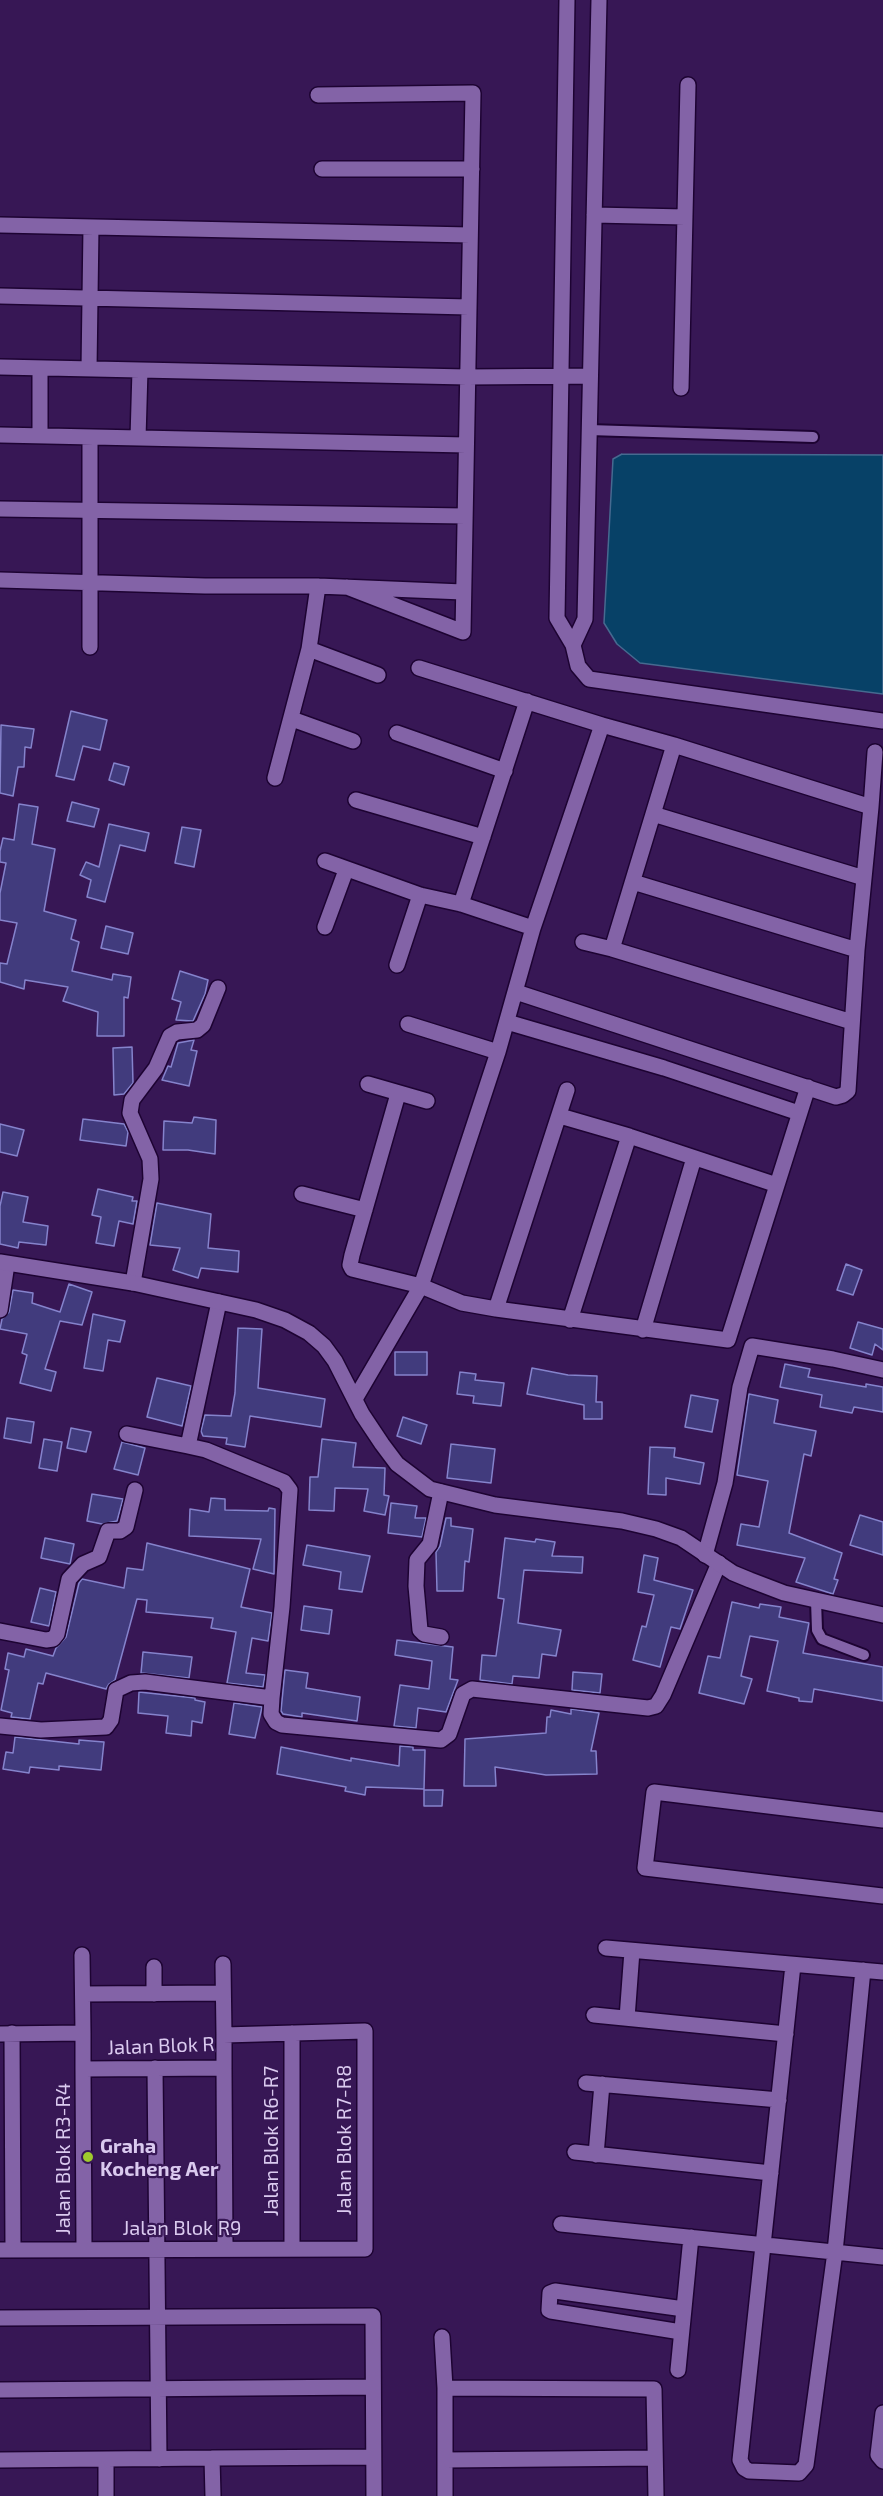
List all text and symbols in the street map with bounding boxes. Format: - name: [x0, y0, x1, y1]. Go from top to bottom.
- street label: Jalan Blok R: [107, 2032, 215, 2060]
- street label: Jalan Blok R7-R8: [332, 2065, 356, 2215]
- street label: Jalan Blok R6-R7: [259, 2066, 283, 2216]
- street label: Jalan Blok R3-R4: [51, 2083, 75, 2235]
- place label: Graha Kocheng Aer: [100, 2134, 218, 2181]
- marker: Graha Kocheng Aer: [81, 2150, 95, 2164]
- street label: Jalan Blok R9: [123, 2216, 241, 2240]

